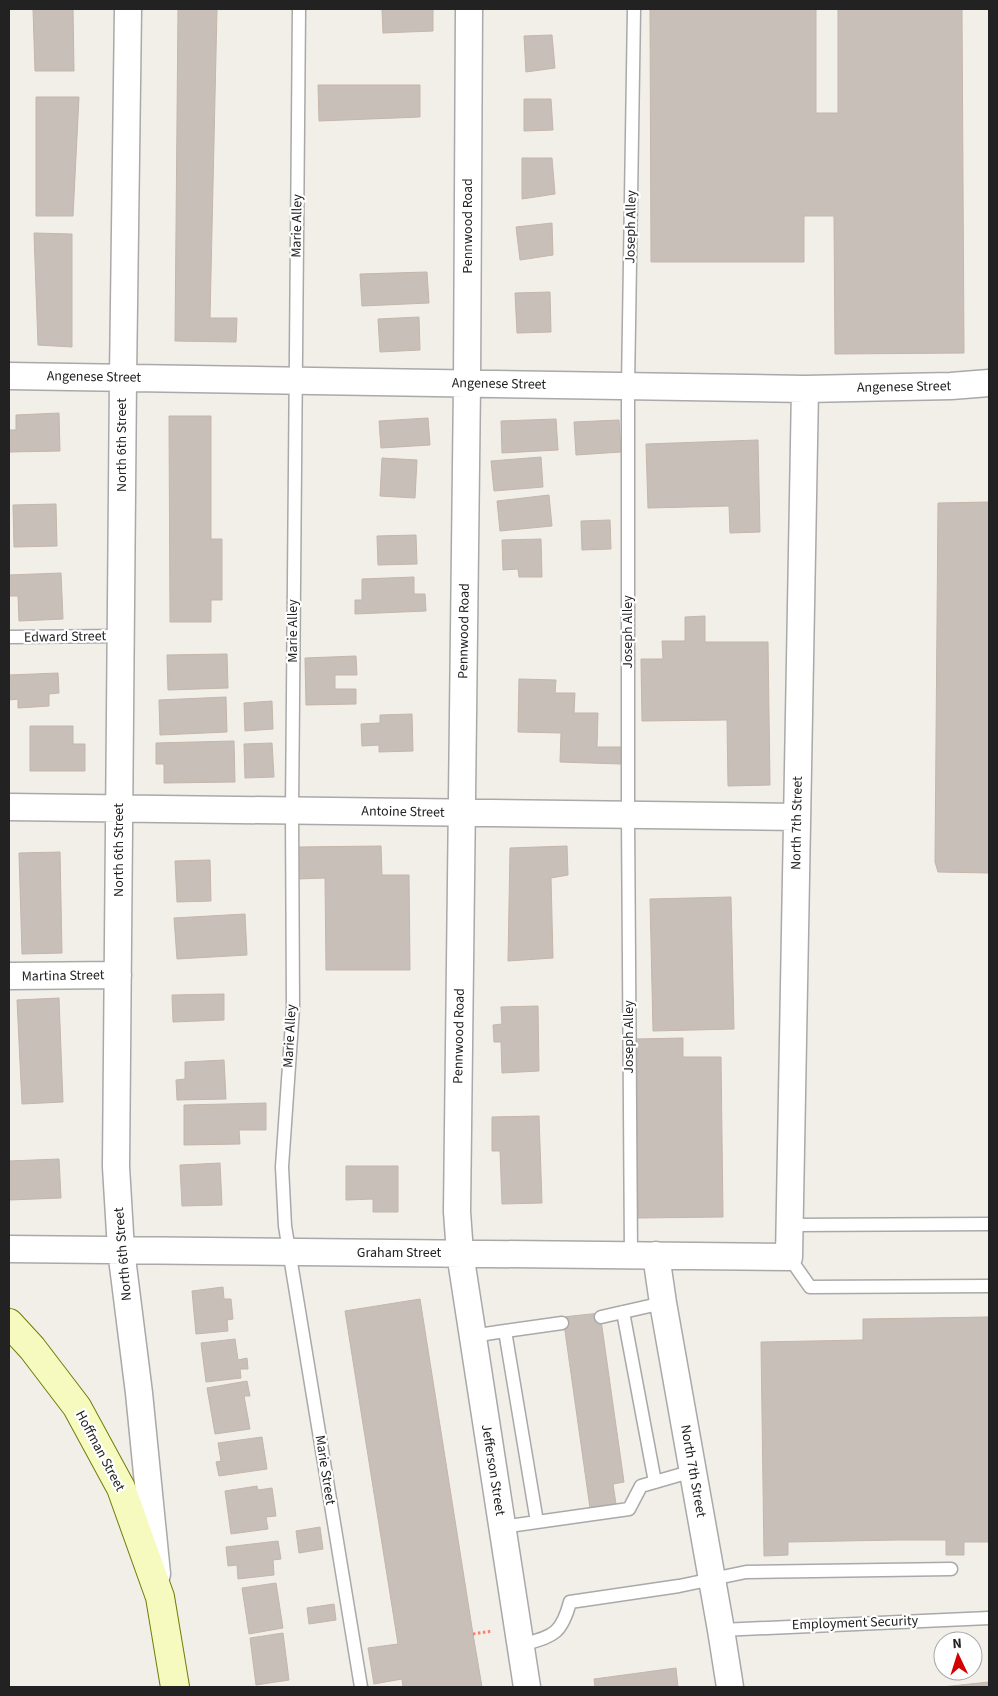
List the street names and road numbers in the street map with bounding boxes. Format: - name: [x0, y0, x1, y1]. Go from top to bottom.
- street label: Pennwood Road: [458, 178, 478, 274]
- street label: Joseph Alley: [620, 190, 642, 264]
- street label: Marie Alley: [286, 194, 308, 258]
- street label: Angenese Street: [47, 366, 142, 388]
- street label: Angenese Street: [452, 373, 547, 395]
- street label: Angenese Street: [857, 376, 952, 398]
- street label: North 6th Street: [112, 398, 132, 492]
- street label: Pennwood Road: [453, 583, 475, 679]
- street label: Joseph Alley: [618, 595, 638, 669]
- street label: Marie Alley: [283, 599, 303, 663]
- street label: Edward Street: [24, 626, 107, 648]
- street label: North 7th Street: [786, 776, 808, 870]
- street label: Antoine Street: [361, 801, 445, 823]
- street label: North 6th Street: [109, 803, 129, 897]
- street label: Martina Street: [21, 965, 105, 987]
- street label: Pennwood Road: [448, 988, 470, 1084]
- street label: Joseph Alley: [619, 1000, 639, 1074]
- street label: Marie Alley: [278, 1003, 302, 1068]
- street label: North 6th Street: [109, 1206, 137, 1302]
- street label: Graham Street: [357, 1243, 441, 1263]
- street label: Hoffman Street: [70, 1407, 130, 1495]
- street label: Jefferson Street: [476, 1423, 510, 1517]
- street label: North 7th Street: [675, 1423, 711, 1519]
- street label: Marie Street: [310, 1434, 340, 1507]
- street label: Employment Security: [792, 1611, 919, 1635]

